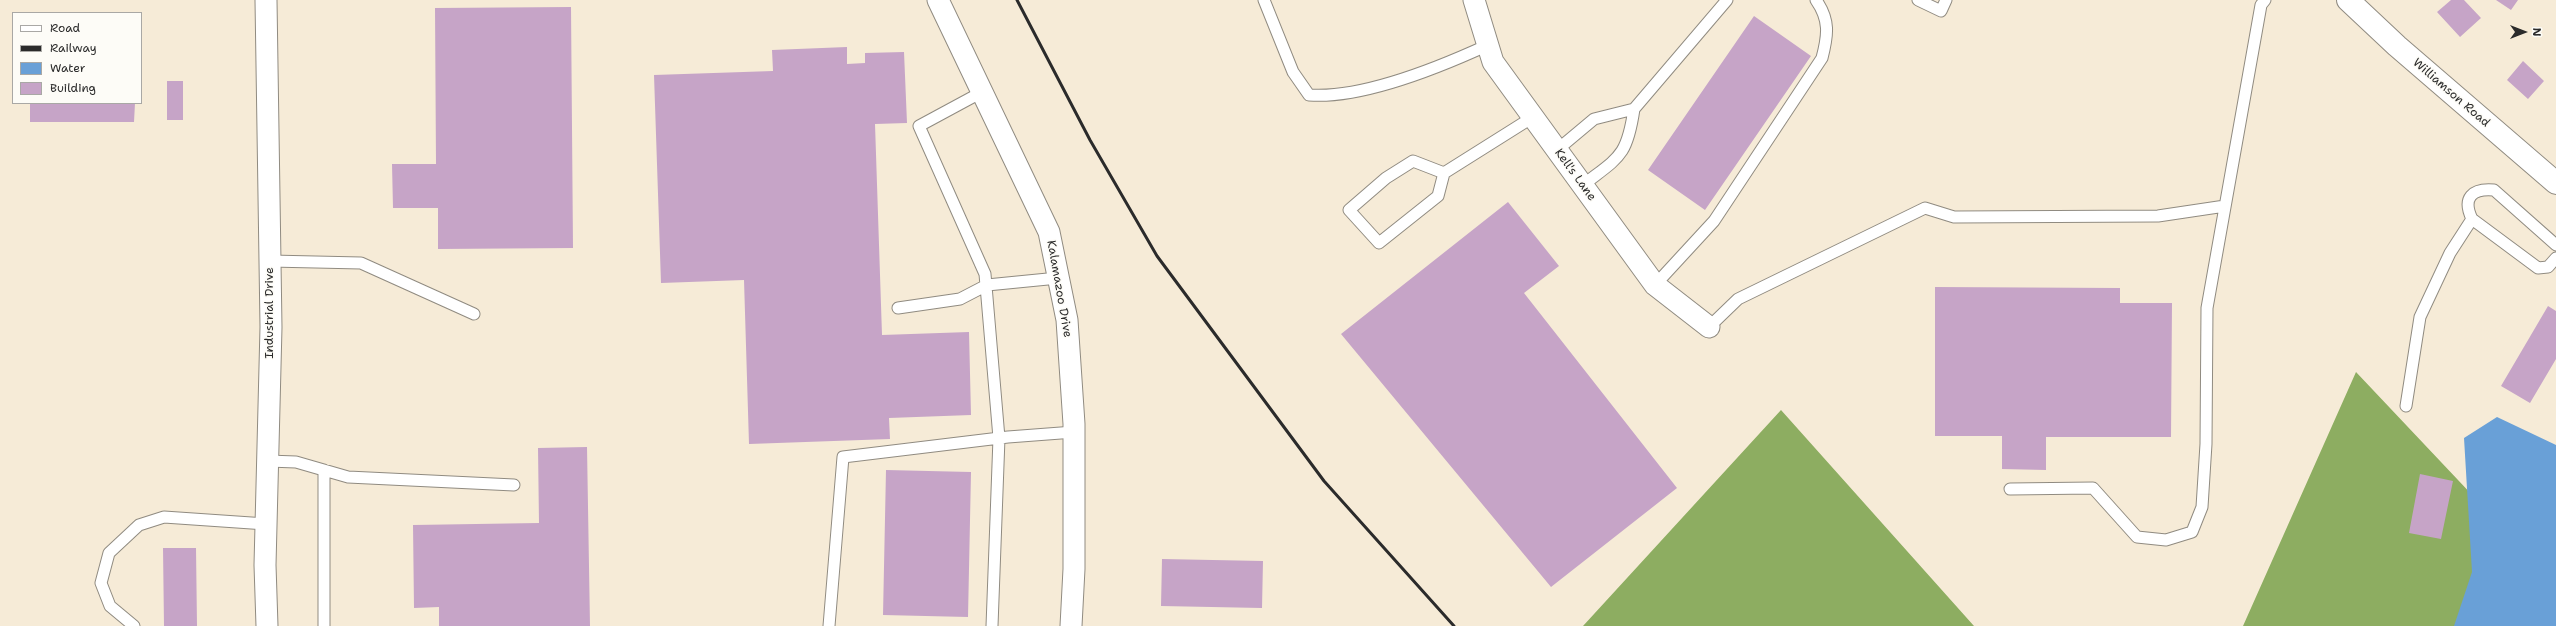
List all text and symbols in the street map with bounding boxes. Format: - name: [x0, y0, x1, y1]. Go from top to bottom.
- legend: [12, 12, 142, 104]
- north arrow: [2504, 12, 2544, 52]
- text: Road: [50, 20, 80, 36]
- text: N: [2529, 28, 2544, 36]
- text: Railway: [50, 40, 97, 56]
- street label: Williamson Road: [2410, 56, 2492, 130]
- text: Water: [50, 60, 85, 76]
- text: Building: [50, 80, 96, 96]
- street label: Kell's Lane: [1551, 146, 1599, 204]
- street label: Kalamazoo Drive: [1043, 239, 1075, 339]
- street label: Industrial Drive: [263, 267, 277, 359]

